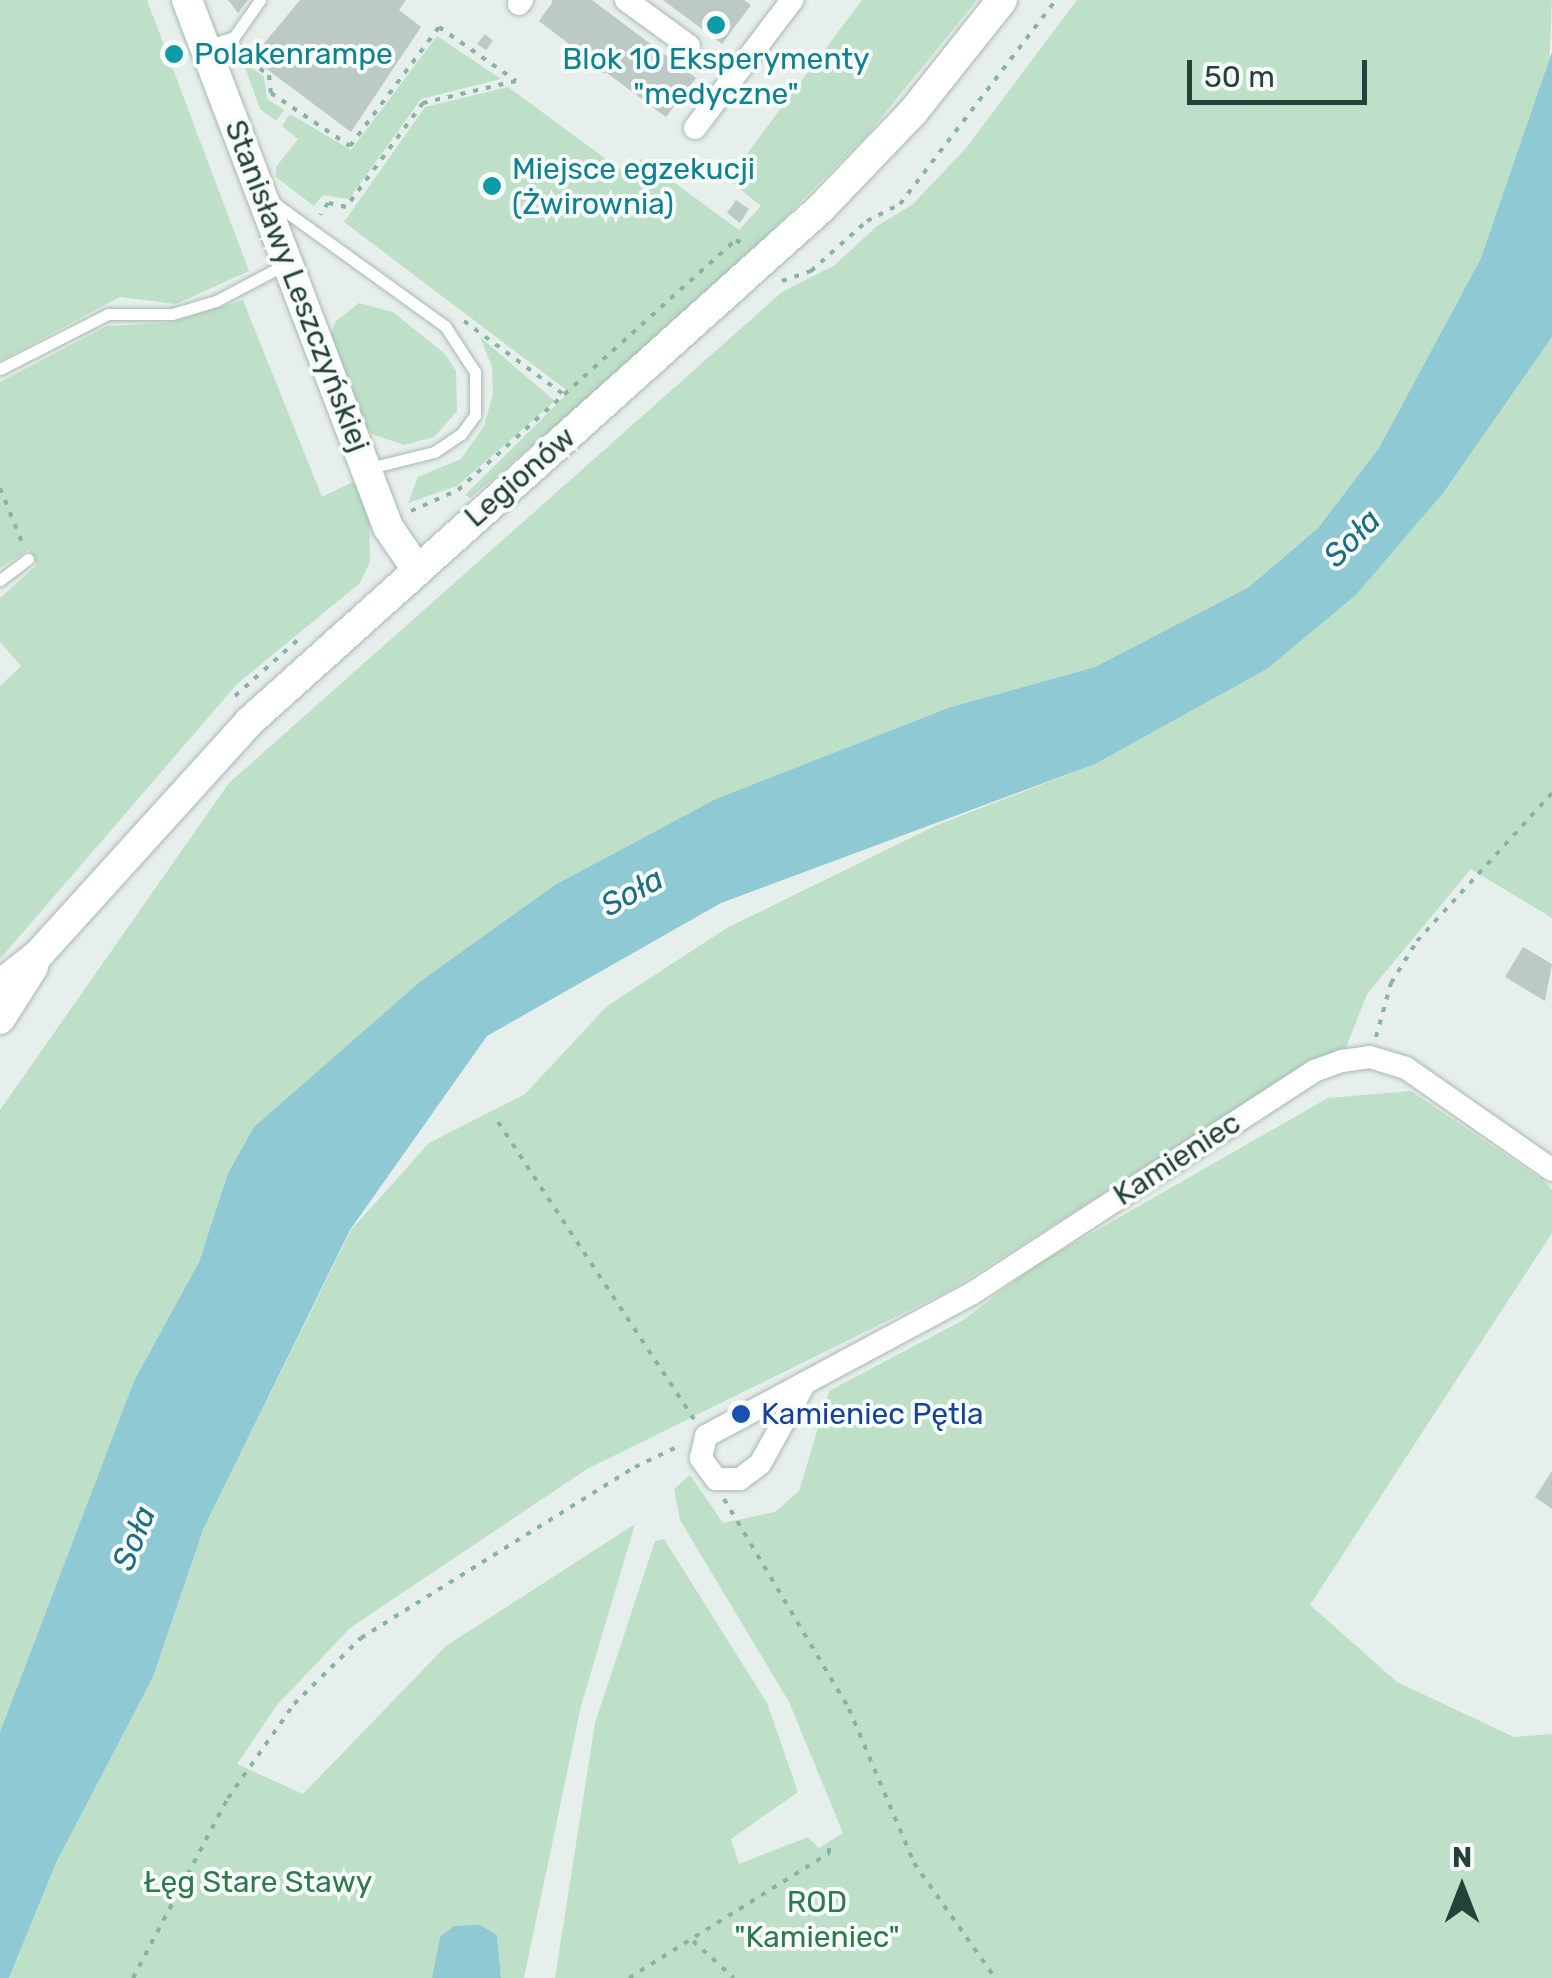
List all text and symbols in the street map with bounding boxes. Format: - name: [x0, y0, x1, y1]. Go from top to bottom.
- marker: Blok 10 Eksperymenty "medyczne": [705, 14, 727, 36]
- place label: Polakenrampe: [194, 36, 393, 72]
- scale bar: [1192, 40, 1372, 102]
- place label: Blok 10 Eksperymenty "medyczne": [562, 41, 870, 112]
- marker: Polakenrampe: [163, 43, 185, 65]
- text: 50 m: [1204, 59, 1275, 95]
- street label: Stanisławy Leszczyńskiej: [217, 115, 377, 457]
- place label: Miejsce egzekucji (Żwirownia): [512, 151, 755, 222]
- marker: Miejsce egzekucji (Żwirownia): [481, 175, 503, 197]
- street label: Legionów: [457, 419, 583, 535]
- water label: Soła: [1315, 501, 1389, 575]
- water label: Soła: [594, 859, 670, 925]
- street label: Kamieniec: [1107, 1105, 1247, 1213]
- place label: Kamieniec Pętla: [761, 1396, 984, 1432]
- marker: Kamieniec Pętla: [730, 1403, 752, 1425]
- water label: Soła: [104, 1500, 164, 1576]
- north arrow: [1412, 1838, 1512, 1938]
- text: N: [1452, 1841, 1472, 1874]
- park label: Łęg Stare Stawy: [144, 1864, 372, 1900]
- park label: ROD "Kamieniec": [734, 1884, 900, 1954]

